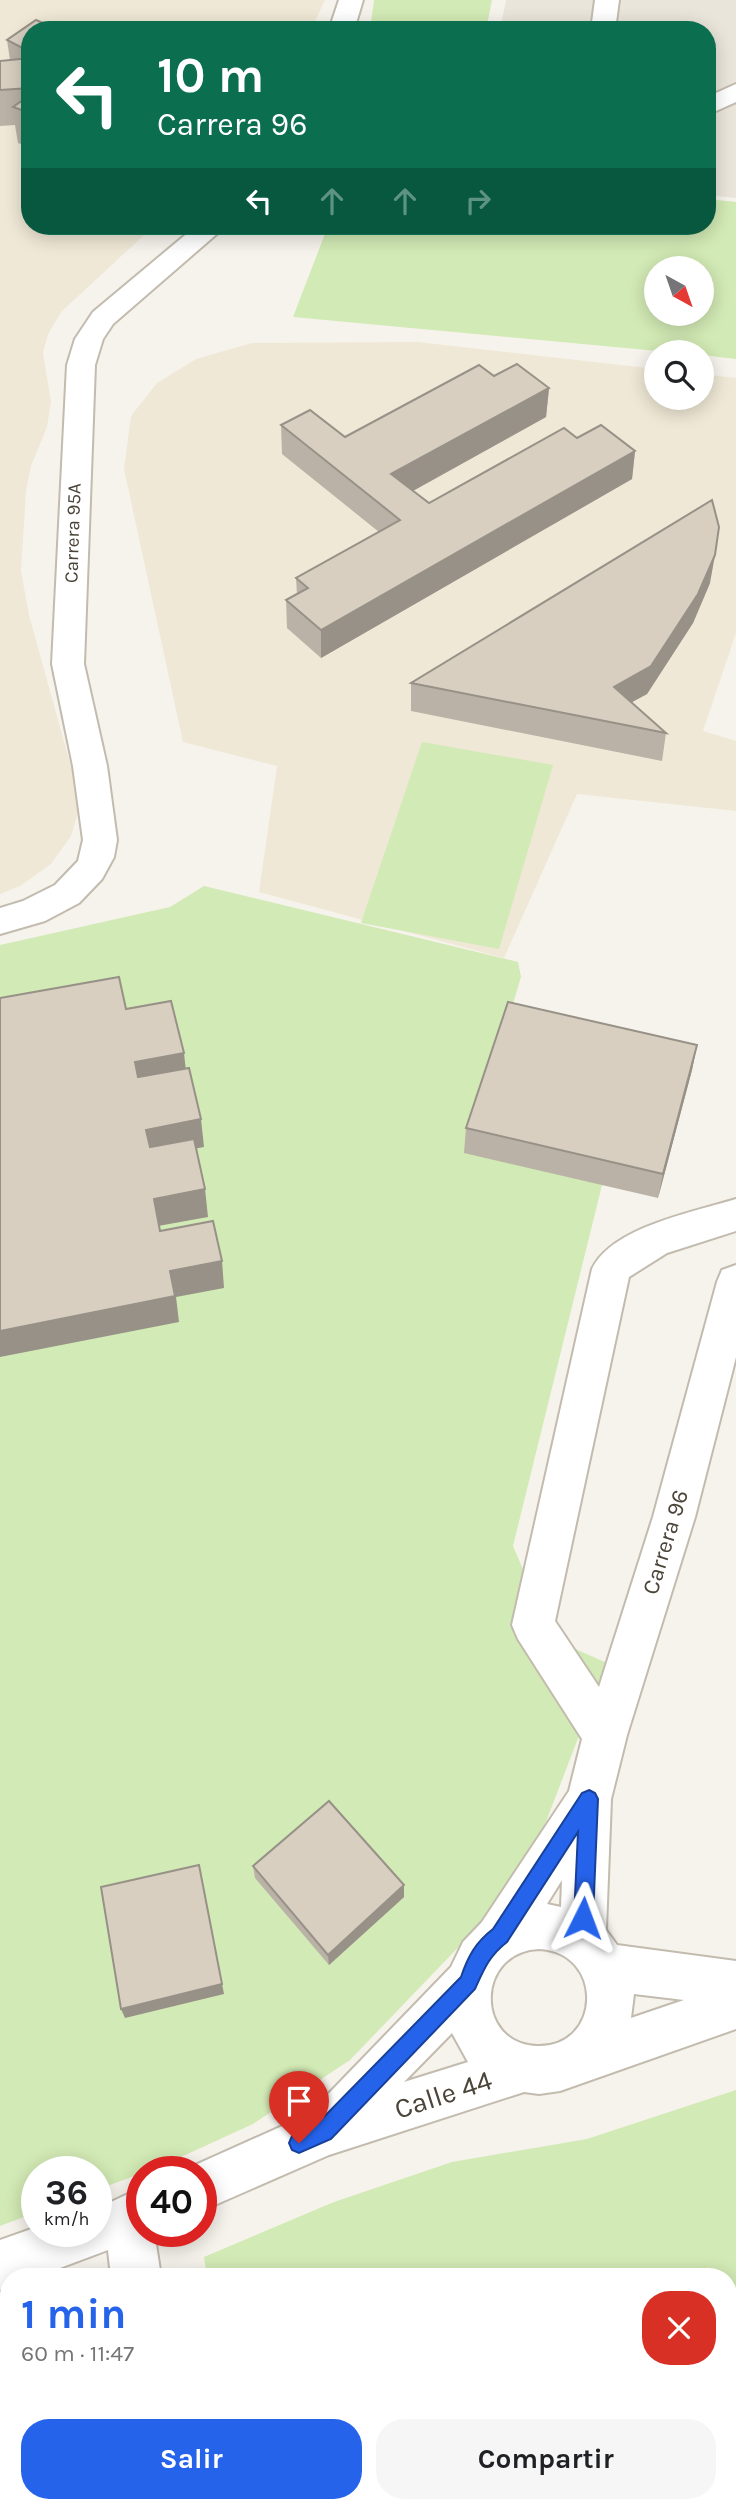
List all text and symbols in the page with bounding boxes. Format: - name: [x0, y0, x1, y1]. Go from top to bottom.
- text: 10 m: [157, 47, 264, 104]
- icon: left: [42, 49, 133, 140]
- text: Carrera 96: [157, 106, 307, 143]
- icon: left: [240, 182, 278, 220]
- icon: ahead: [313, 182, 351, 220]
- icon: ahead: [386, 182, 424, 220]
- icon: right: [459, 182, 497, 220]
- north arrow: [644, 256, 714, 326]
- map controls: [644, 256, 714, 410]
- button: search: [644, 340, 714, 410]
- street label: Carrera 95A: [60, 483, 86, 583]
- street label: Carrera 96: [637, 1486, 694, 1598]
- position arrow: [546, 1881, 620, 1955]
- street label: Calle 44: [390, 2063, 496, 2126]
- pin: [269, 2071, 329, 2143]
- icon: arrive: [280, 2082, 318, 2120]
- speed limit sign: 40: [126, 2156, 217, 2247]
- text: 36: [45, 2172, 88, 2213]
- text: km/h: [44, 2208, 89, 2230]
- text: 1 min: [21, 2289, 126, 2339]
- button: close: [642, 2291, 716, 2365]
- text: 60 m · 11:47: [21, 2340, 134, 2367]
- button: Salir: [21, 2419, 362, 2499]
- button: Compartir: [376, 2419, 716, 2499]

